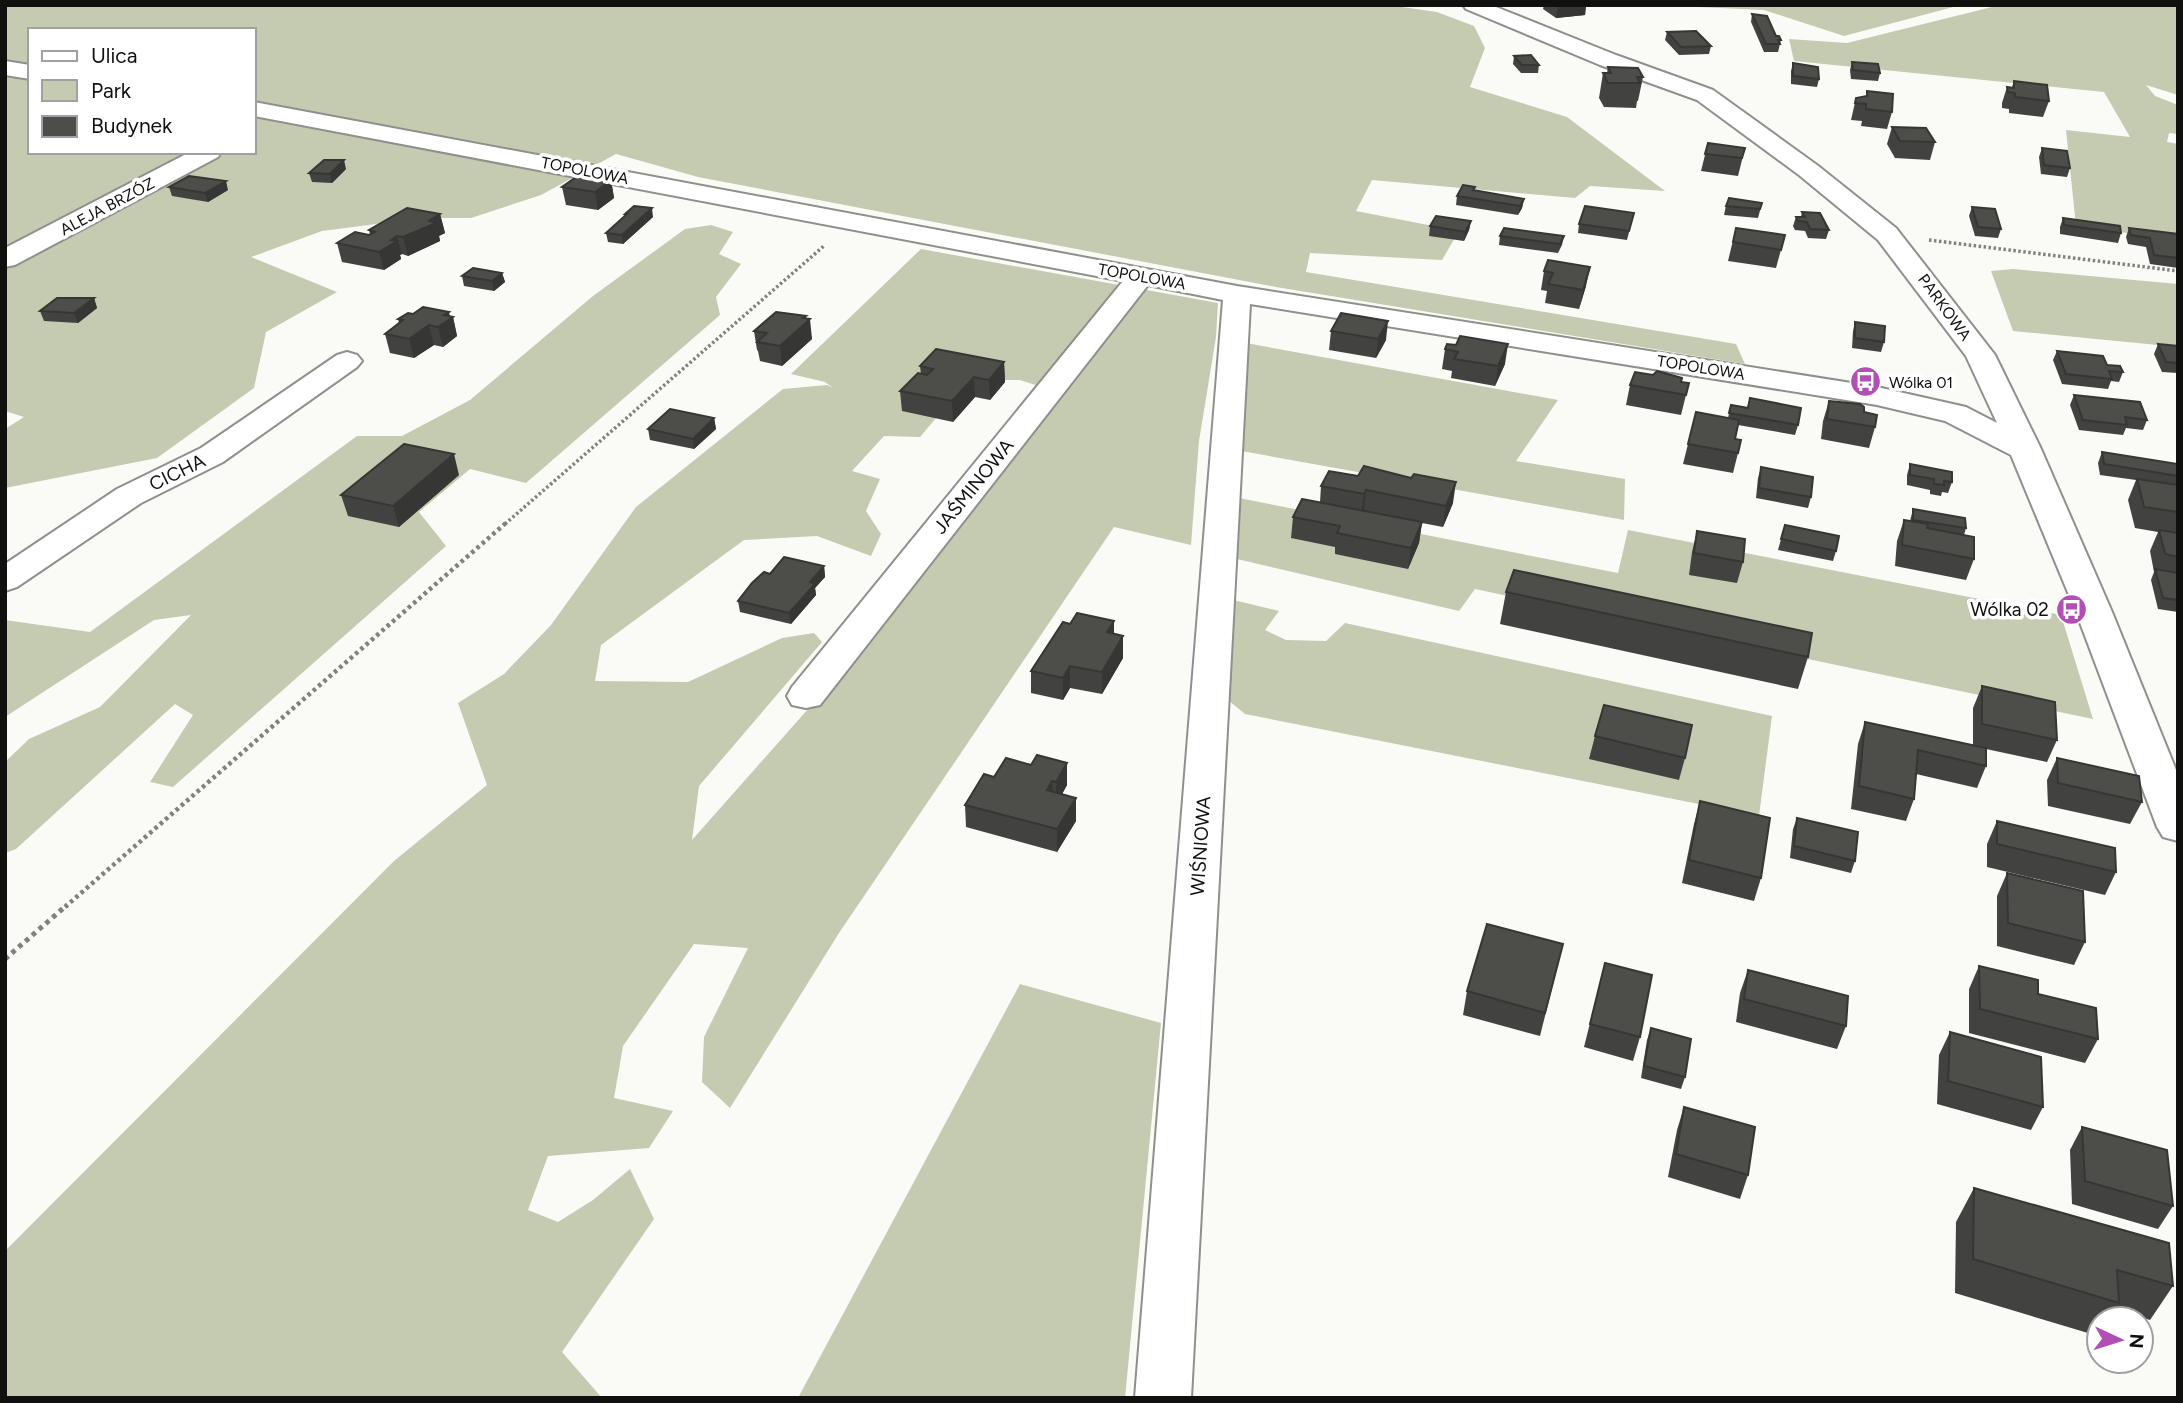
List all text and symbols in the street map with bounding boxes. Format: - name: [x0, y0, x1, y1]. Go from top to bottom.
- legend: [28, 28, 256, 154]
- text: Ulica: [91, 43, 137, 68]
- text: Park: [91, 78, 132, 103]
- text: Budynek: [91, 113, 173, 138]
- street label: TOPOLOWA: [539, 153, 631, 188]
- street label: ALEJA BRZÓZ: [57, 174, 158, 239]
- street label: TOPOLOWA: [1096, 259, 1187, 294]
- street label: PARKOWA: [1914, 270, 1975, 344]
- street label: TOPOLOWA: [1656, 351, 1746, 384]
- bus stop icon: Wólka 01: [1849, 365, 1883, 399]
- place label: Wólka 01: [1889, 373, 1953, 392]
- street label: JAŚMINOWA: [928, 434, 1019, 538]
- street label: CICHA: [145, 449, 209, 496]
- bus stop icon: Wólka 02: [2055, 592, 2089, 626]
- place label: Wólka 02: [1970, 598, 2049, 621]
- street label: WIŚNIOWA: [1186, 795, 1215, 897]
- north arrow: [2085, 1305, 2155, 1375]
- text: N: [2124, 1333, 2148, 1349]

